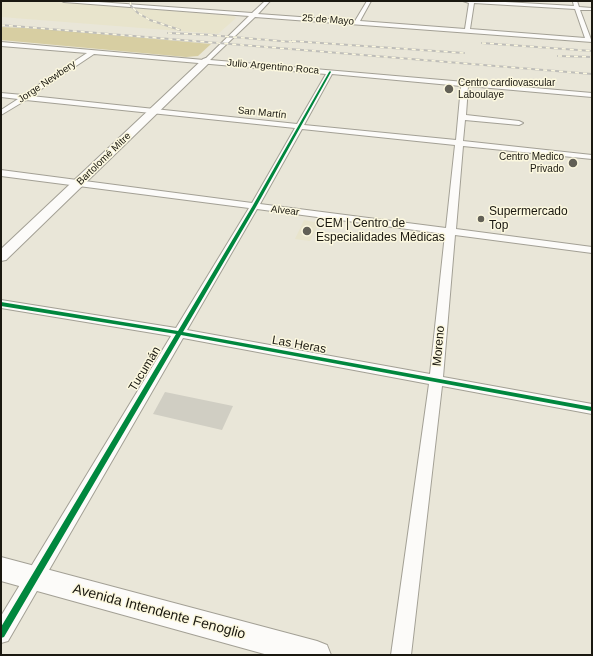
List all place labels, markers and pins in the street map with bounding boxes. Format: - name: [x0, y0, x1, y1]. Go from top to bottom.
- place label: Centro cardiovascular Laboulaye: [458, 77, 555, 100]
- marker: Centro cardiovascular Laboulaye: [443, 83, 455, 95]
- place label: Centro Medico Privado: [499, 151, 564, 174]
- marker: Centro Medico Privado: [567, 157, 579, 169]
- place label: Supermercado Top: [489, 205, 568, 233]
- marker: Supermercado Top: [476, 214, 486, 224]
- place label: CEM | Centro de Especialidades Médicas: [316, 217, 445, 245]
- marker: CEM | Centro de Especialidades Médicas: [301, 225, 313, 237]

